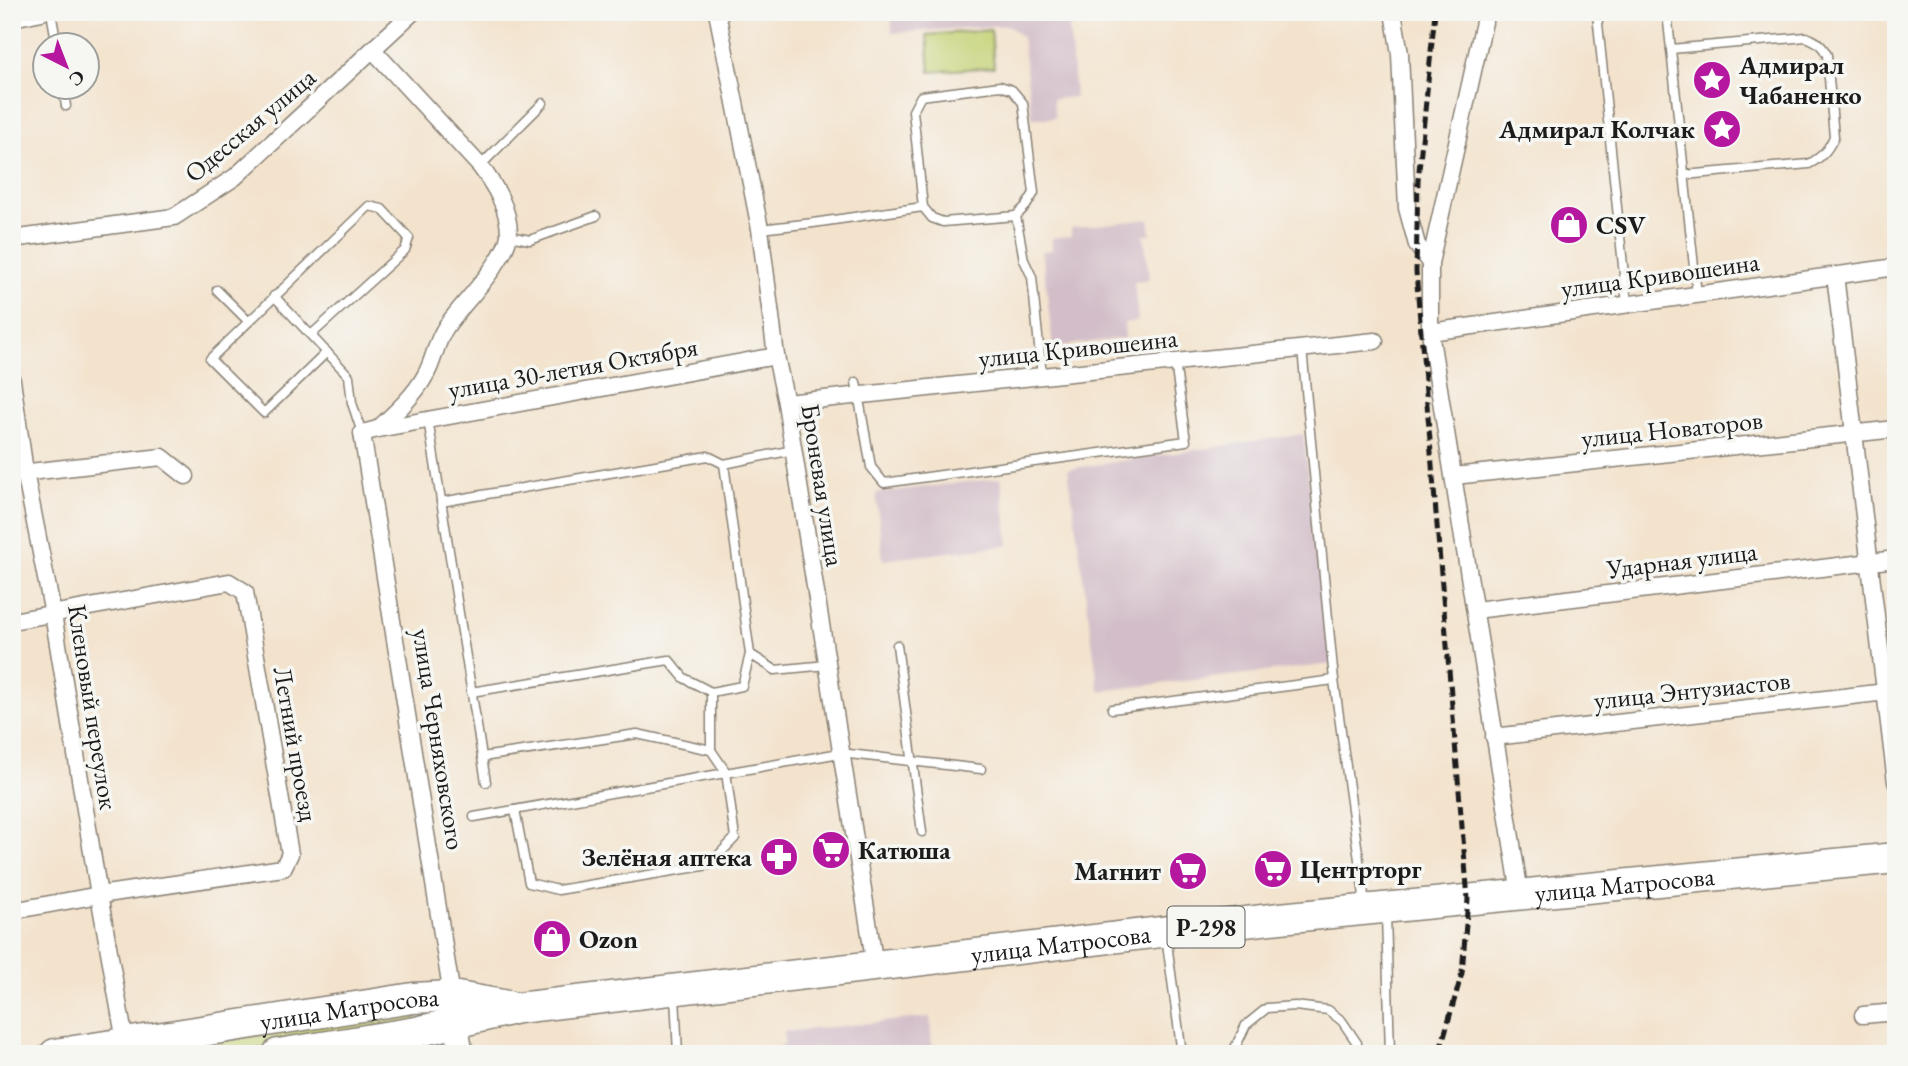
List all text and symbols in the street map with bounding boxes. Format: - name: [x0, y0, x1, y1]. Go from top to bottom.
- north arrow: [32, 32, 102, 102]
- place label: Адмирал Чабаненко: [1738, 48, 1862, 112]
- place icon: Адмирал Чабаненко: [1691, 59, 1733, 101]
- street label: Одесская улица: [177, 60, 323, 190]
- text: С: [64, 64, 90, 92]
- place icon: Адмирал Колчак: [1701, 108, 1743, 150]
- place label: Адмирал Колчак: [1498, 112, 1696, 146]
- shop icon: CSV: [1548, 204, 1590, 246]
- place label: CSV: [1596, 208, 1646, 242]
- street label: улица Кривошеина: [1559, 244, 1762, 306]
- street label: улица Кривошеина: [977, 321, 1180, 375]
- street label: улица 30-летия Октября: [446, 329, 700, 407]
- street label: Броневая улица: [793, 401, 853, 569]
- street label: улица Новаторов: [1580, 403, 1764, 455]
- street label: Ударная улица: [1604, 534, 1760, 586]
- street label: Кленовый переулок: [60, 602, 126, 813]
- street label: улица Черняховского: [405, 626, 473, 852]
- street label: улица Энтузиастов: [1592, 663, 1792, 717]
- street label: Летний проезд: [266, 664, 326, 824]
- supermarket icon: Катюша: [810, 829, 852, 871]
- place label: Катюша: [858, 833, 951, 867]
- pharmacy icon: Зелёная аптека: [758, 836, 800, 878]
- place label: Зелёная аптека: [582, 840, 753, 874]
- supermarket icon: Центрторг: [1252, 848, 1294, 890]
- supermarket icon: Магнит: [1167, 850, 1209, 892]
- place label: Центрторг: [1300, 852, 1422, 886]
- place label: Магнит: [1074, 854, 1161, 888]
- street label: улица Матросова: [1533, 859, 1717, 910]
- road number: Р-298: [1168, 906, 1244, 947]
- street label: улица Матросова: [969, 916, 1153, 971]
- shop icon: Ozon: [531, 918, 573, 960]
- place label: Ozon: [579, 922, 638, 956]
- street label: улица Матросова: [258, 980, 440, 1039]

